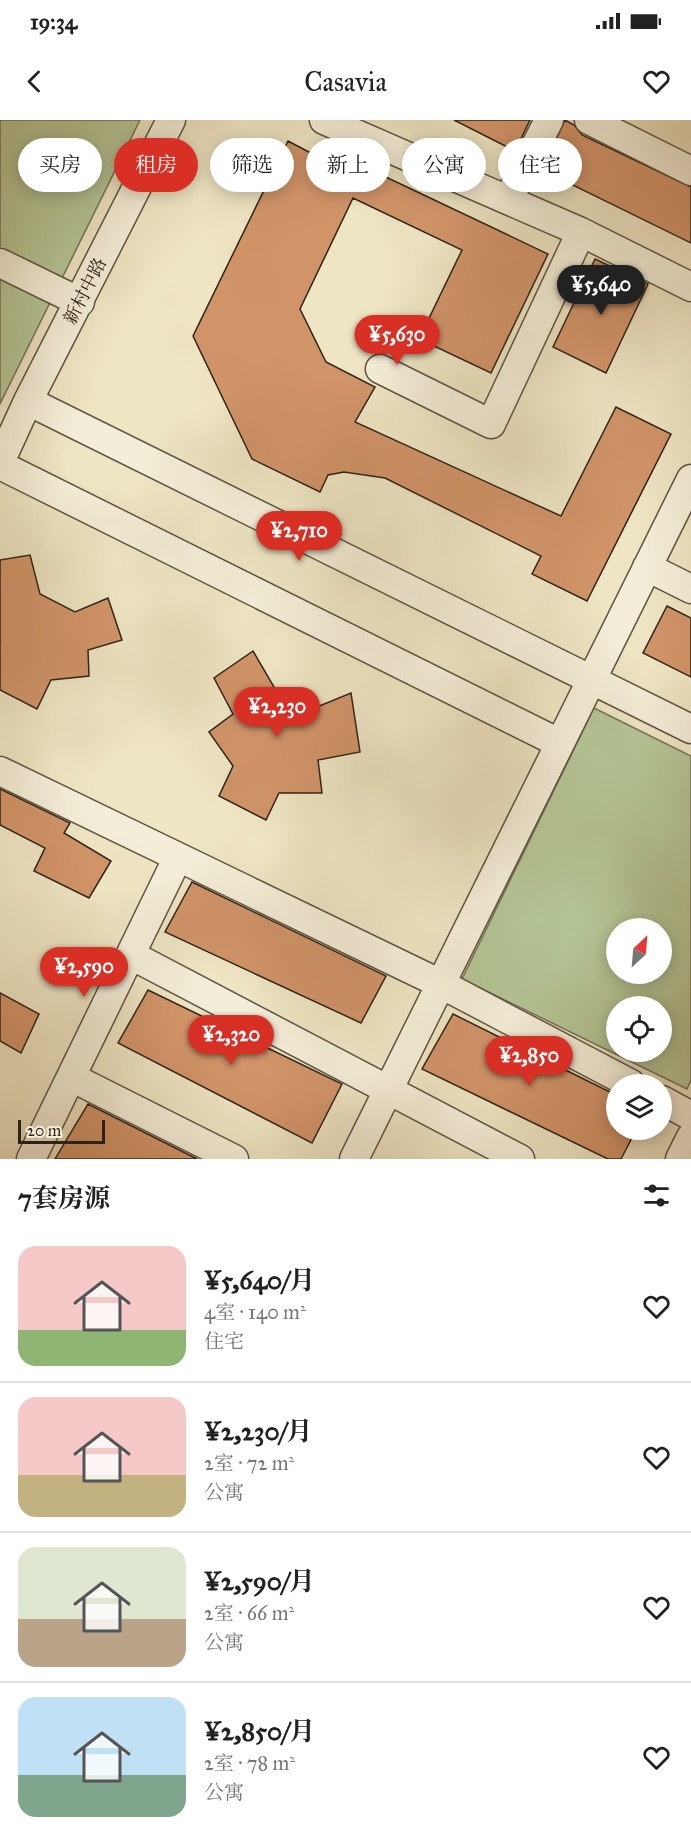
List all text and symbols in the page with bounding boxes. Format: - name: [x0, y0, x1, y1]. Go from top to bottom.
- text: 19:34: [30, 8, 77, 35]
- icon: back: [18, 65, 51, 98]
- text: Casavia: [304, 65, 387, 98]
- icon: heart: [640, 65, 673, 98]
- chip: 买房: [18, 138, 102, 192]
- chip: 租房: [114, 138, 198, 192]
- chip: 筛选: [210, 138, 294, 192]
- chip: 新上: [306, 138, 390, 192]
- chip: 公寓: [402, 138, 486, 192]
- chip: 住宅: [498, 138, 582, 192]
- street label: 新村中路: [59, 254, 111, 328]
- pin: ¥5,640: [552, 265, 650, 316]
- text: ¥5,640: [571, 272, 631, 296]
- pin: ¥5,630: [348, 315, 446, 366]
- text: ¥5,630: [369, 322, 425, 346]
- pin: ¥2,710: [250, 511, 348, 562]
- text: ¥2,710: [270, 518, 328, 542]
- pin: ¥2,230: [228, 687, 326, 738]
- text: ¥2,230: [248, 694, 306, 718]
- north arrow: [606, 918, 672, 984]
- map controls: [606, 918, 672, 1140]
- pin: ¥2,590: [35, 947, 133, 998]
- text: ¥2,590: [54, 954, 114, 978]
- button: locate: [606, 996, 672, 1062]
- pin: ¥2,320: [182, 1015, 280, 1066]
- text: ¥2,320: [202, 1022, 260, 1046]
- pin: ¥2,850: [480, 1036, 578, 1087]
- text: ¥2,850: [499, 1043, 559, 1067]
- button: layers: [606, 1074, 672, 1140]
- scale bar: [18, 1117, 105, 1145]
- text: 20 m: [27, 1121, 61, 1140]
- icon: filters: [640, 1179, 673, 1212]
- text: 7套房源: [18, 1182, 110, 1214]
- text: ¥5,640/月: [204, 1264, 315, 1296]
- icon: home: [66, 1270, 138, 1342]
- icon: heart: [640, 1290, 673, 1323]
- text: 4室 · 140 m²: [204, 1300, 306, 1324]
- text: 住宅: [204, 1329, 244, 1353]
- text: ¥2,230/月: [204, 1415, 313, 1447]
- icon: home: [66, 1421, 138, 1493]
- icon: heart: [640, 1441, 673, 1474]
- text: 2室 · 72 m²: [204, 1451, 294, 1475]
- text: 公寓: [204, 1480, 244, 1504]
- text: ¥2,590/月: [204, 1565, 315, 1597]
- icon: home: [66, 1571, 138, 1643]
- icon: heart: [640, 1591, 673, 1624]
- text: 2室 · 66 m²: [204, 1601, 294, 1625]
- text: 公寓: [204, 1630, 244, 1654]
- text: ¥2,850/月: [204, 1715, 315, 1747]
- icon: home: [66, 1721, 138, 1793]
- icon: heart: [640, 1741, 673, 1774]
- text: 2室 · 78 m²: [204, 1751, 295, 1775]
- text: 公寓: [204, 1780, 244, 1804]

